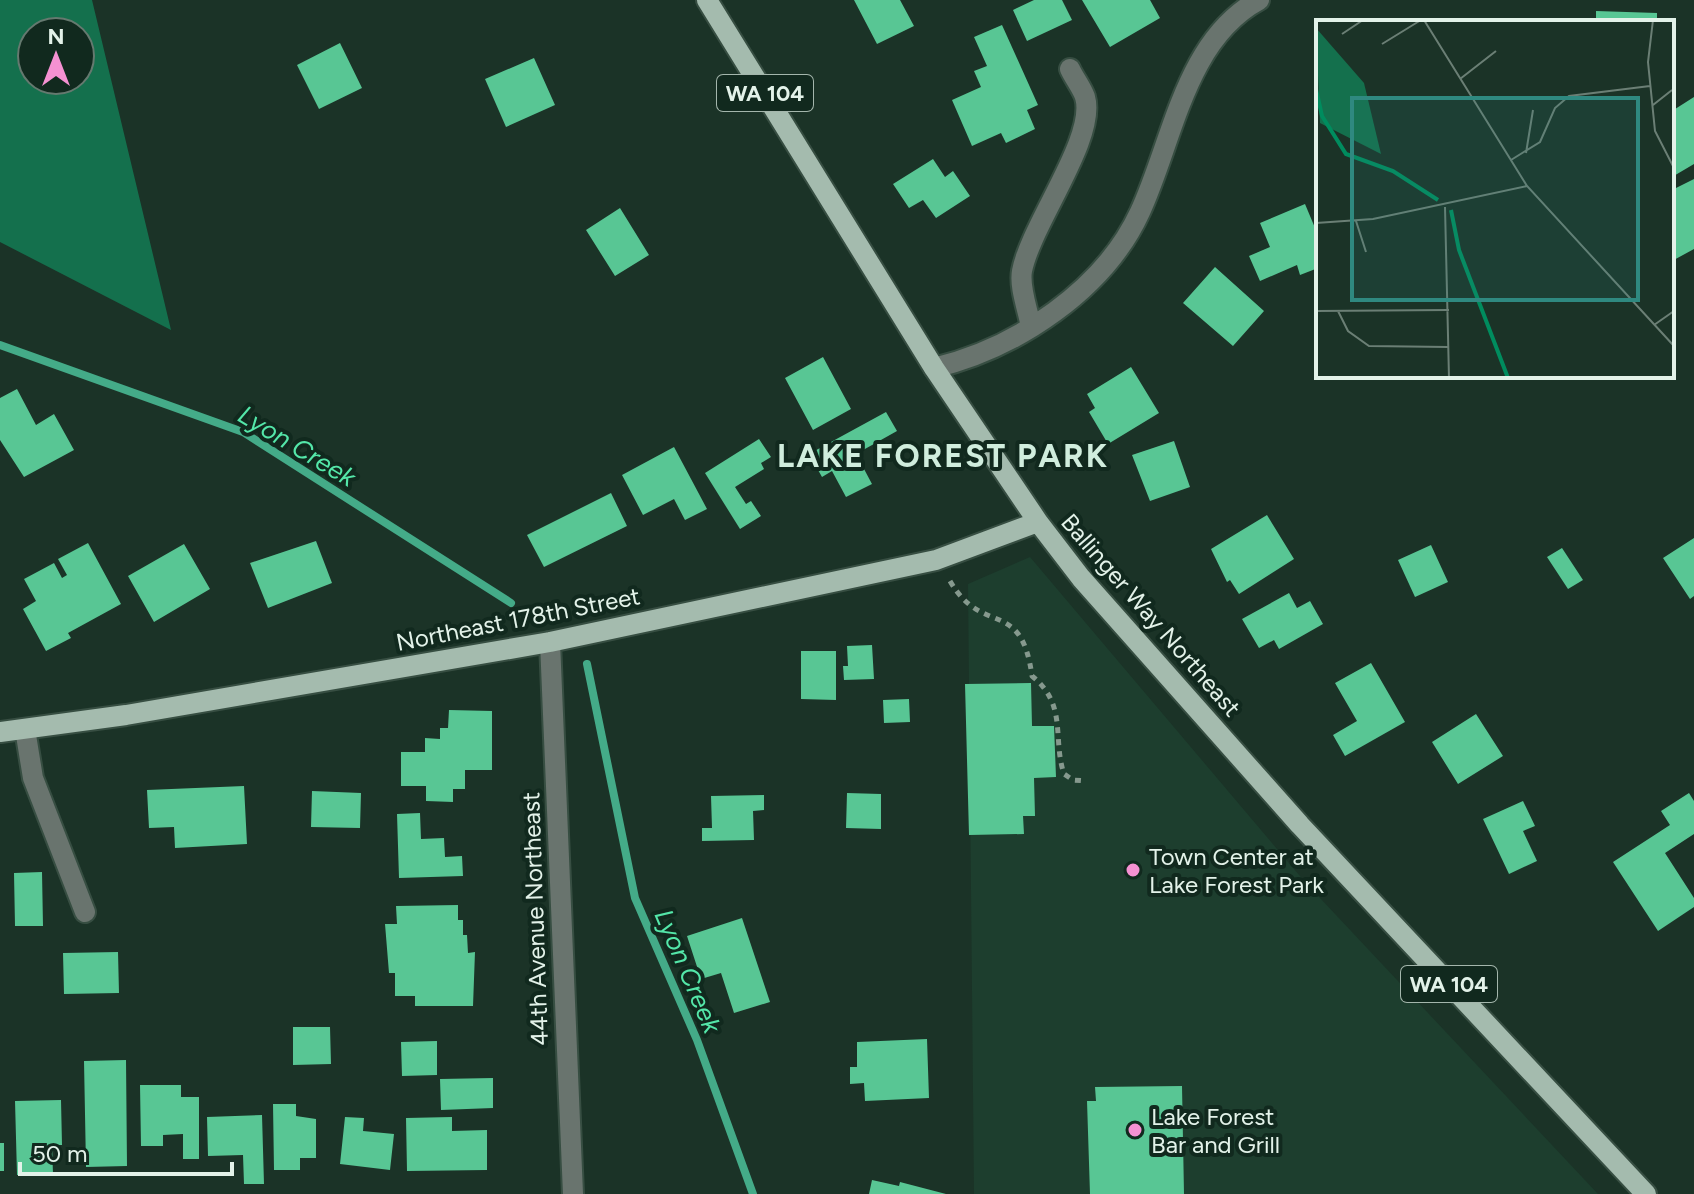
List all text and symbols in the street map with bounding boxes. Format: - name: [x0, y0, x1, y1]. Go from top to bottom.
- north arrow: [16, 16, 96, 96]
- inset map: [1316, 20, 1674, 378]
- text: N: [47, 23, 65, 50]
- road number: WA 104: [717, 75, 813, 111]
- water label: Lyon Creek: [232, 398, 363, 494]
- district label: LAKE FOREST PARK: [777, 437, 1109, 475]
- street label: Ballinger Way Northeast: [1055, 508, 1247, 722]
- street label: Northeast 178th Street: [394, 581, 642, 657]
- street label: 44th Avenue Northeast: [516, 792, 554, 1046]
- place label: Town Center at Lake Forest Park: [1149, 842, 1324, 899]
- marker: Town Center at Lake Forest Park: [1124, 861, 1142, 879]
- water label: Lyon Creek: [648, 904, 729, 1039]
- road number: WA 104: [1401, 966, 1497, 1002]
- place label: Lake Forest Bar and Grill: [1151, 1102, 1280, 1159]
- marker: Lake Forest Bar and Grill: [1126, 1121, 1144, 1139]
- scale bar: [20, 1126, 232, 1176]
- text: 50 m: [32, 1139, 88, 1168]

